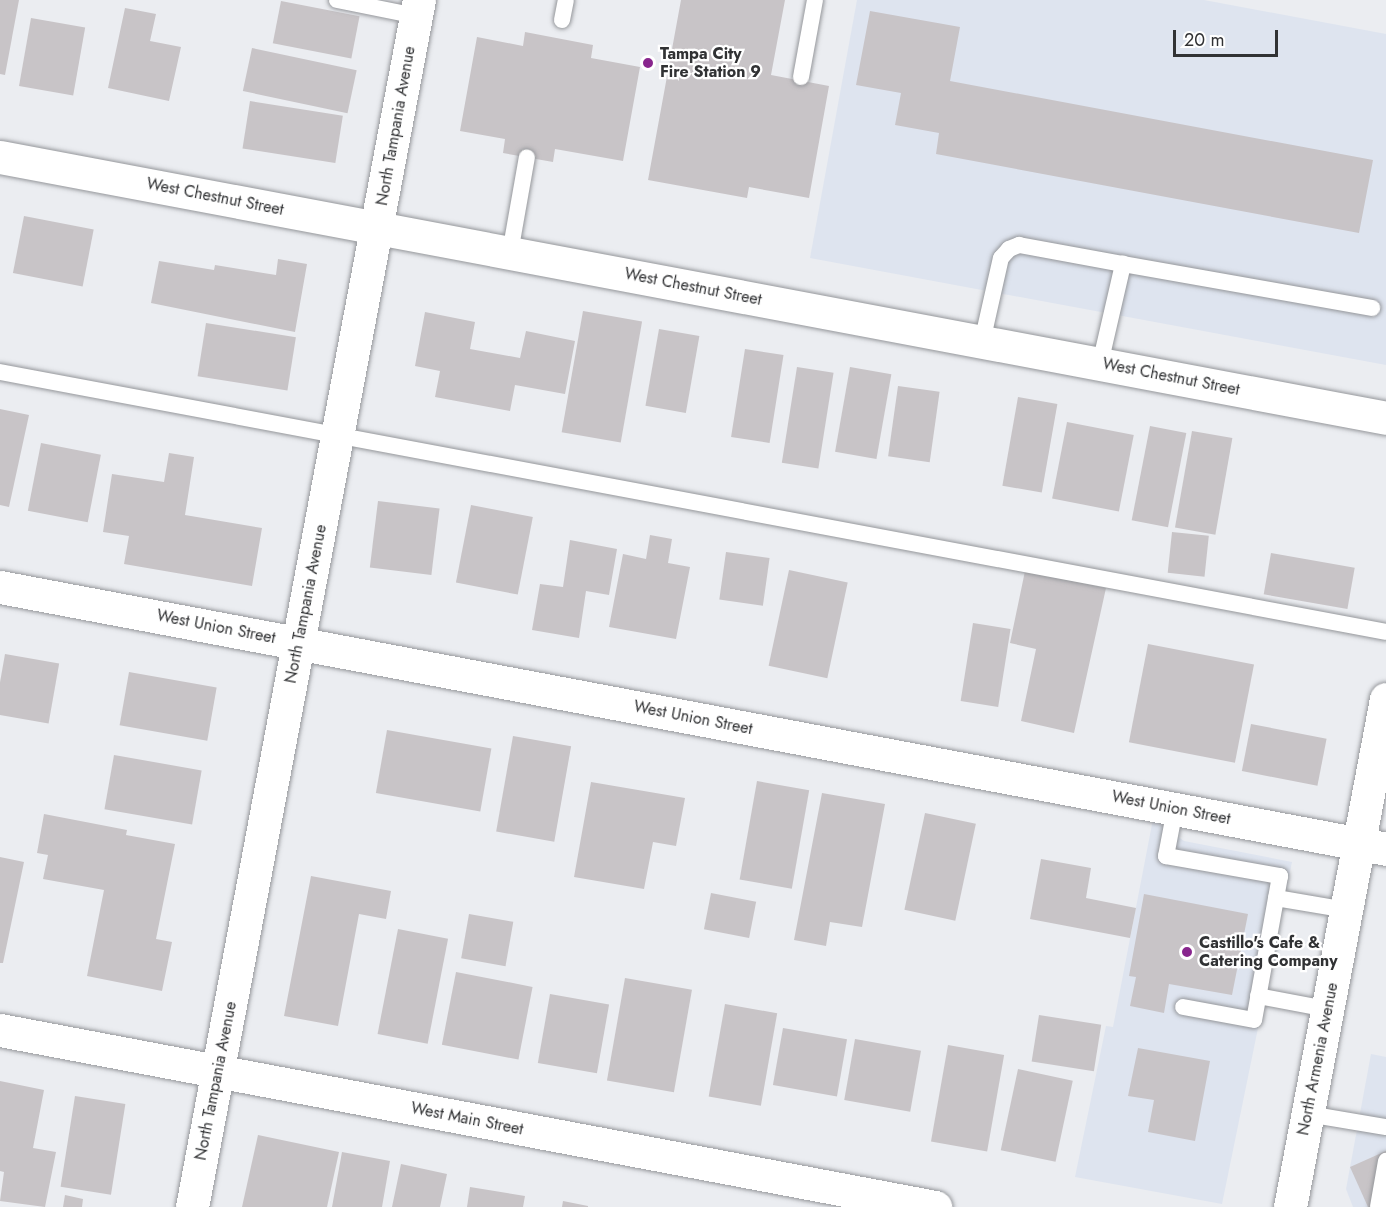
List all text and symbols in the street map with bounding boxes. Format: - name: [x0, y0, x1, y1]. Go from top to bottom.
- scale bar: [1176, 18, 1281, 56]
- text: 20 m: [1184, 27, 1224, 53]
- place label: Tampa City Fire Station 9: [660, 44, 761, 82]
- street label: North Tampania Avenue: [373, 45, 419, 207]
- marker: Tampa City Fire Station 9: [641, 56, 655, 70]
- street label: West Chestnut Street: [145, 174, 285, 220]
- street label: West Chestnut Street: [623, 264, 763, 310]
- street label: West Chestnut Street: [1101, 354, 1241, 400]
- street label: North Tampania Avenue: [281, 523, 331, 685]
- street label: West Union Street: [155, 606, 277, 648]
- street label: West Union Street: [632, 697, 754, 739]
- street label: West Union Street: [1110, 787, 1232, 829]
- place label: Castillo's Cafe & Catering Company: [1199, 933, 1338, 971]
- marker: Castillo's Cafe & Catering Company: [1180, 945, 1194, 959]
- street label: North Armenia Avenue: [1294, 981, 1342, 1137]
- street label: North Tampania Avenue: [191, 1000, 241, 1162]
- street label: West Main Street: [409, 1099, 525, 1139]

